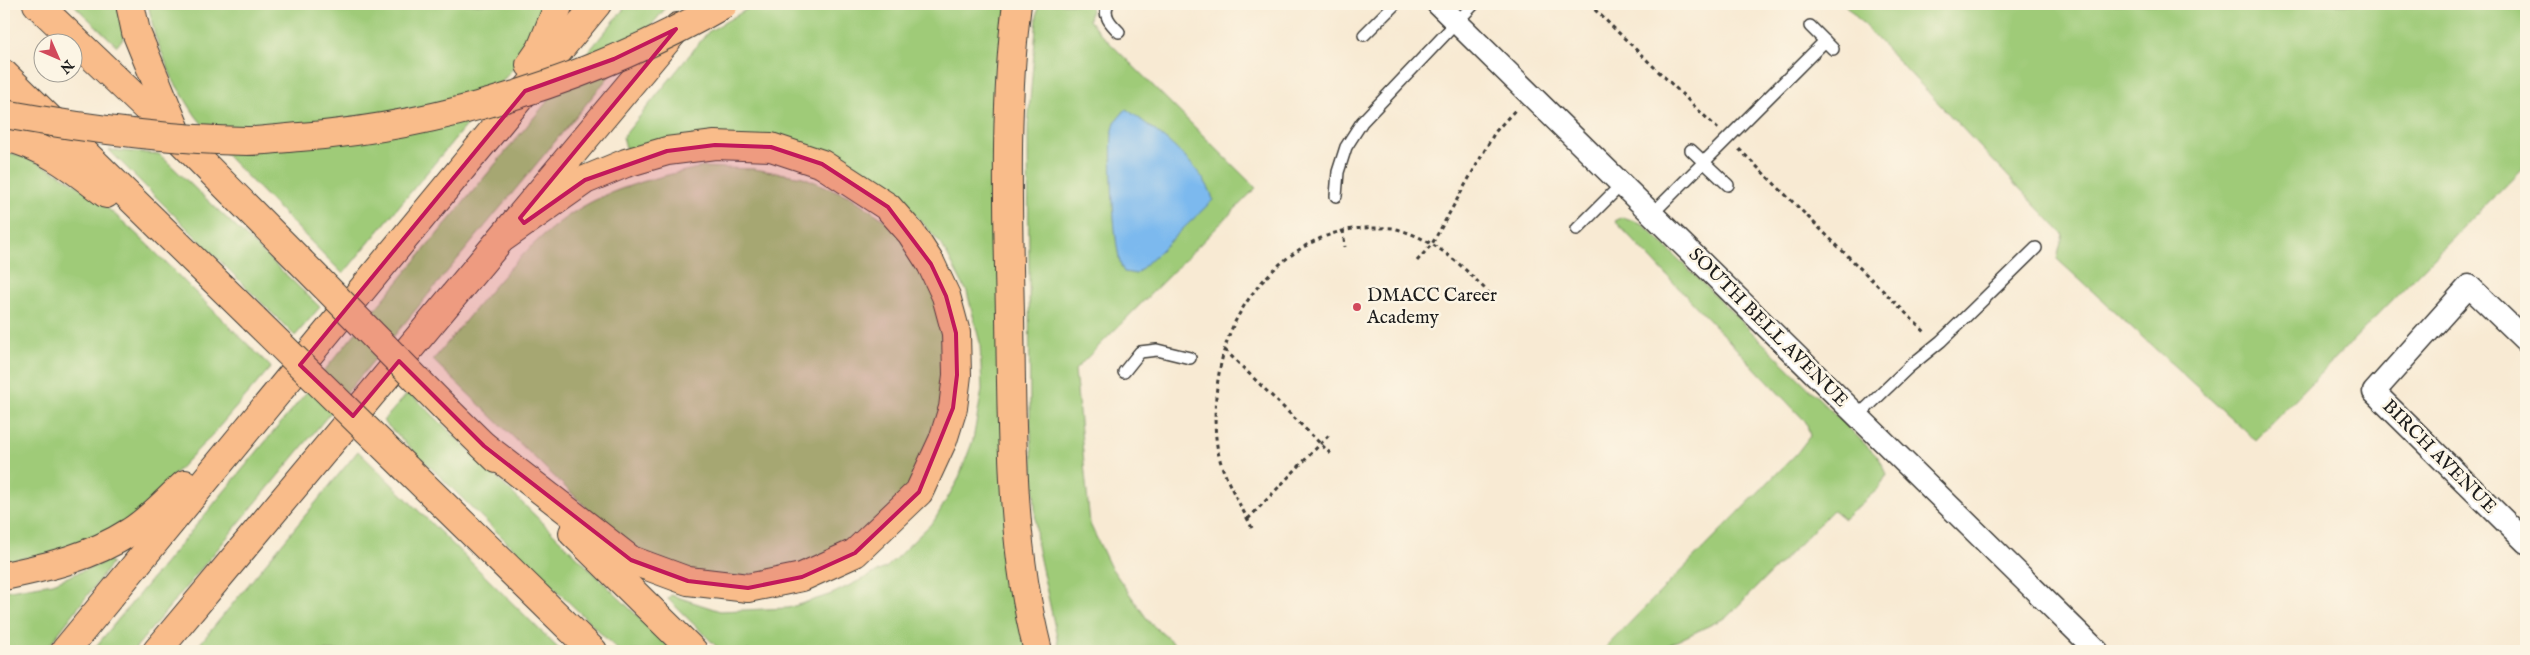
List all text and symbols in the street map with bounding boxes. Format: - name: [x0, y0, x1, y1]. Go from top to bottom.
- north arrow: [32, 32, 82, 82]
- text: N: [56, 55, 78, 77]
- street label: SOUTH BELL AVENUE: [1683, 243, 1853, 413]
- place label: DMACC Career Academy: [1366, 284, 1497, 330]
- marker: DMACC Career Academy: [1351, 301, 1363, 313]
- street label: BIRCH AVENUE: [2377, 395, 2501, 519]

